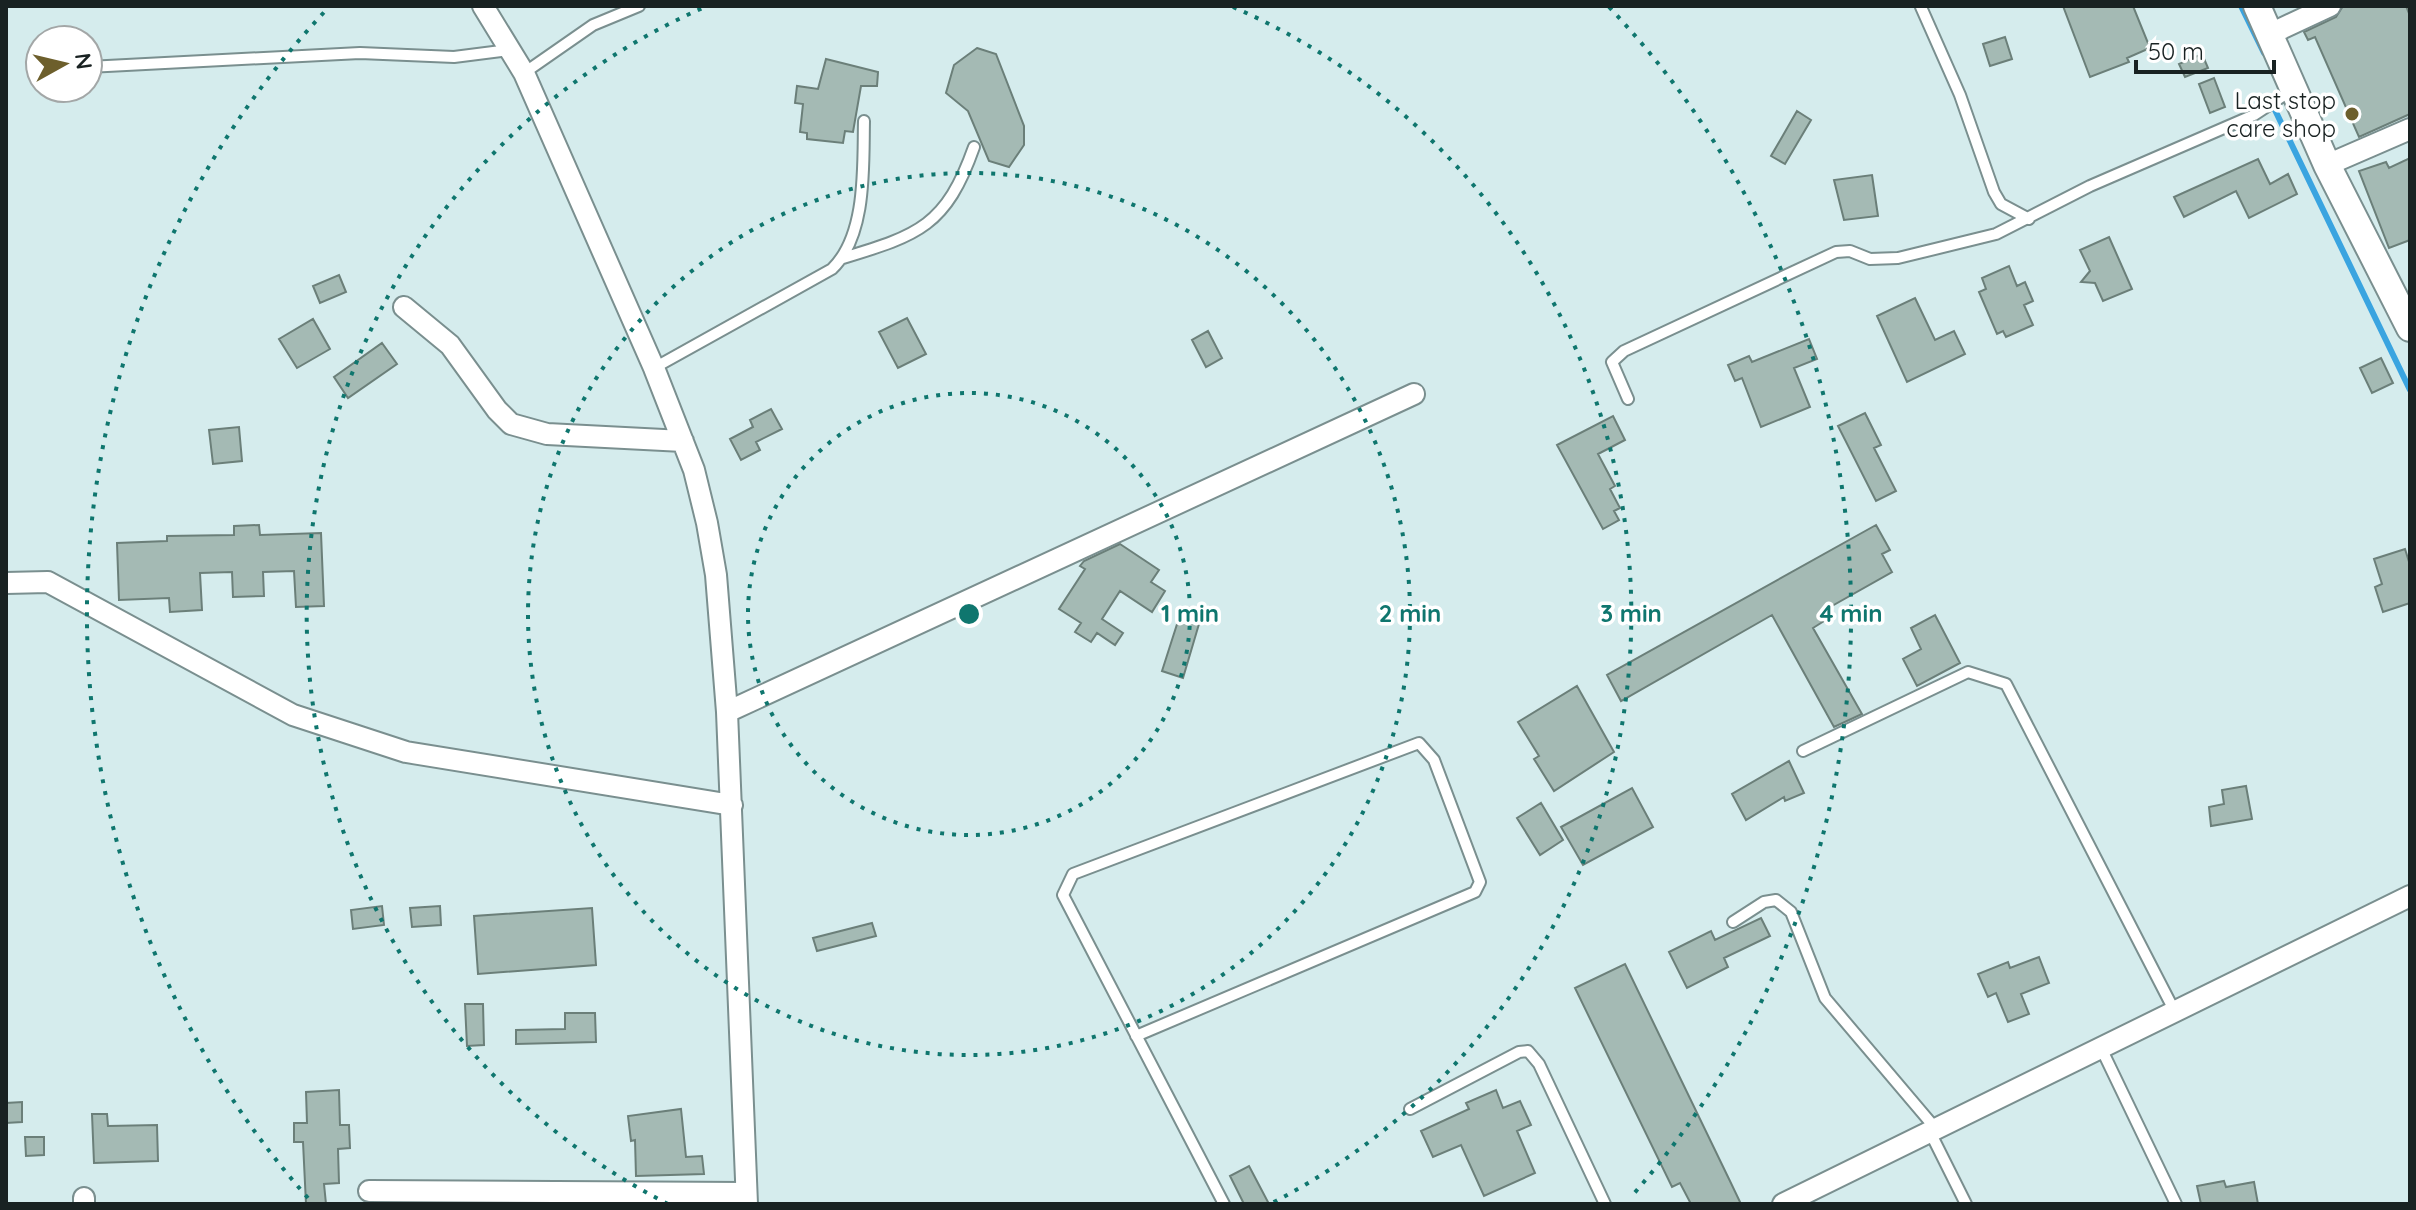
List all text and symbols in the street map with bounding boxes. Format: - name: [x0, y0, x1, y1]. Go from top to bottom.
- north arrow: [24, 24, 104, 104]
- scale bar: [2136, 24, 2274, 74]
- text: 50 m: [2148, 36, 2204, 66]
- text: N: [69, 51, 99, 71]
- place label: Last stop care shop: [2226, 85, 2336, 143]
- marker: Last stop care shop: [2343, 105, 2361, 123]
- text: 1 min: [1161, 598, 1219, 628]
- text: 2 min: [1379, 598, 1441, 628]
- text: 3 min: [1600, 598, 1662, 628]
- text: 4 min: [1820, 598, 1882, 628]
- centre of rings: [955, 600, 983, 628]

